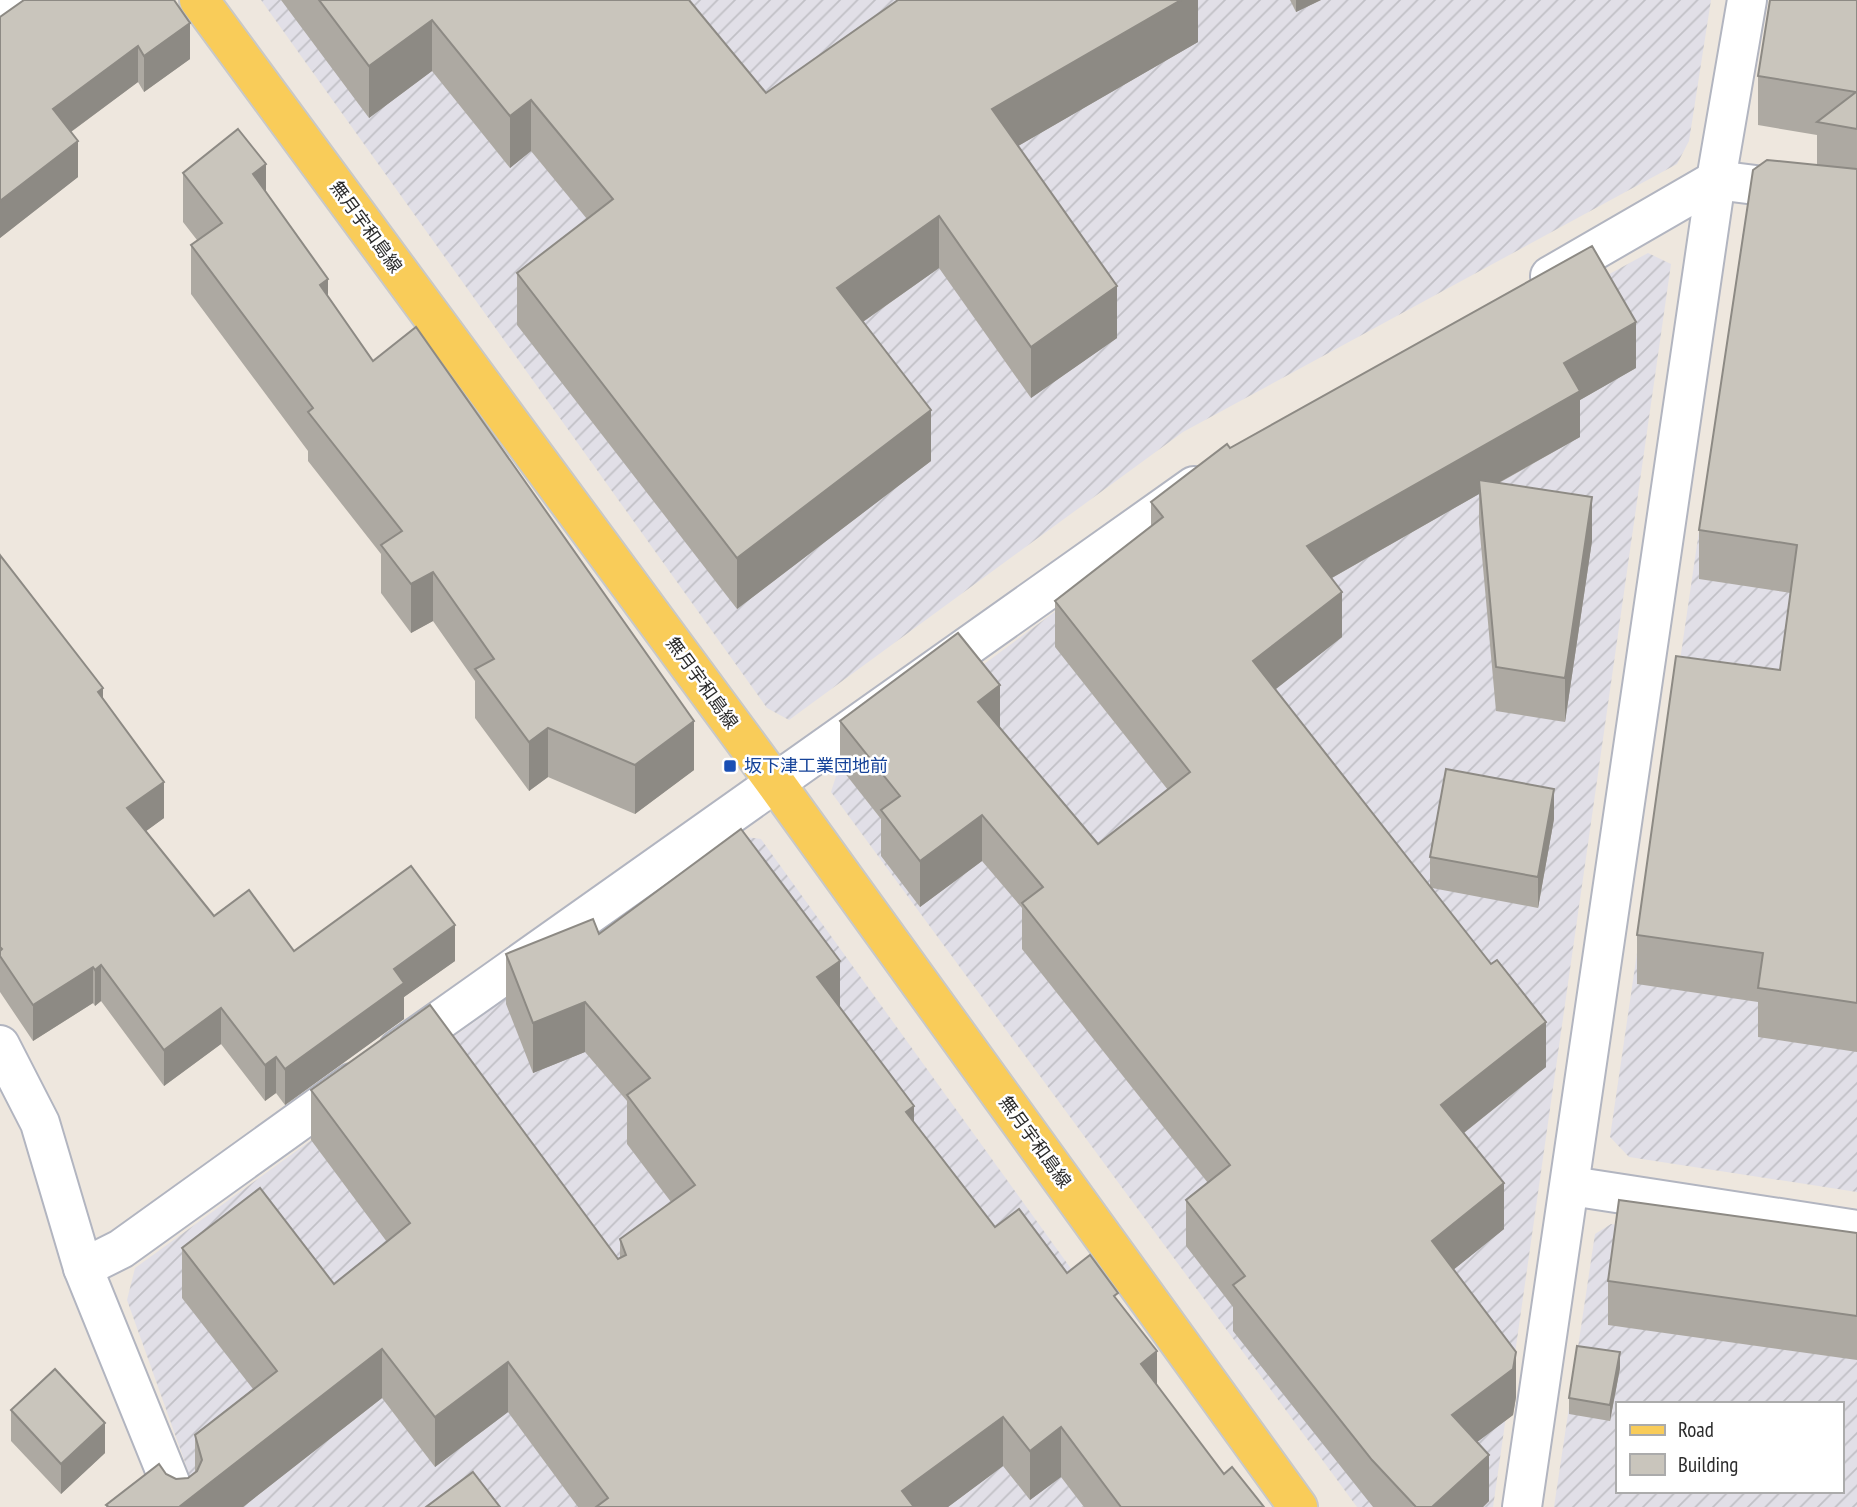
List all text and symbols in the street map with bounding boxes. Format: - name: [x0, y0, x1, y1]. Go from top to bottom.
- street label: 無月宇和島線: [325, 176, 407, 277]
- street label: 無月宇和島線: [661, 632, 743, 733]
- place label: 坂下津工業団地前: [744, 754, 888, 777]
- marker: 坂下津工業団地前: [722, 758, 738, 774]
- street label: 無月宇和島線: [994, 1091, 1076, 1192]
- legend: [1616, 1402, 1843, 1493]
- text: Road: [1678, 1416, 1714, 1443]
- text: Building: [1678, 1451, 1738, 1478]

